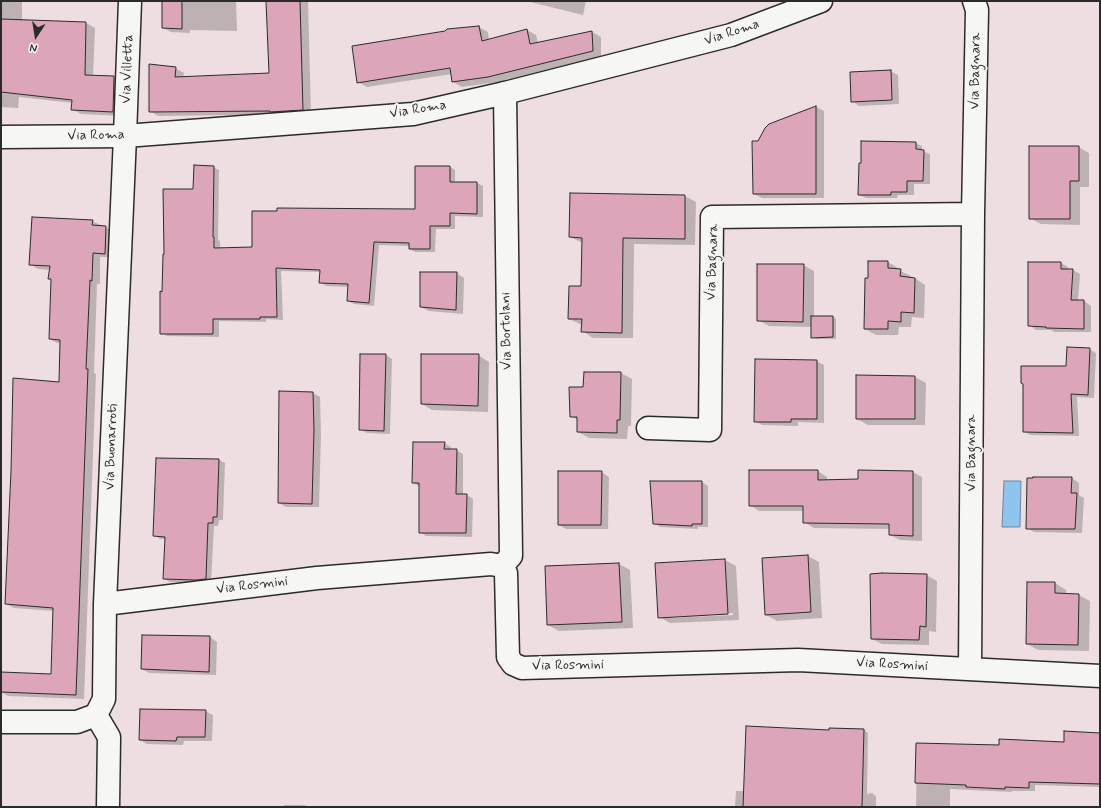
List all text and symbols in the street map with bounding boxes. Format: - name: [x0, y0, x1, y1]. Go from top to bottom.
- north arrow: [16, 16, 56, 56]
- street label: Via Roma: [702, 16, 762, 50]
- street label: Via Bagnara: [967, 32, 985, 110]
- street label: Via Villetta: [118, 34, 138, 104]
- text: N: [28, 40, 39, 55]
- street label: Via Roma: [388, 97, 448, 123]
- street label: Via Roma: [67, 127, 125, 145]
- street label: Via Bagnara: [703, 223, 723, 301]
- street label: Via Bortolani: [498, 292, 516, 370]
- street label: Via Buonarroti: [102, 404, 122, 490]
- street label: Via Bagnara: [964, 415, 980, 491]
- street label: Via Rosmini: [215, 573, 289, 599]
- street label: Via Rosmini: [856, 655, 928, 675]
- street label: Via Rosmini: [532, 657, 604, 675]

